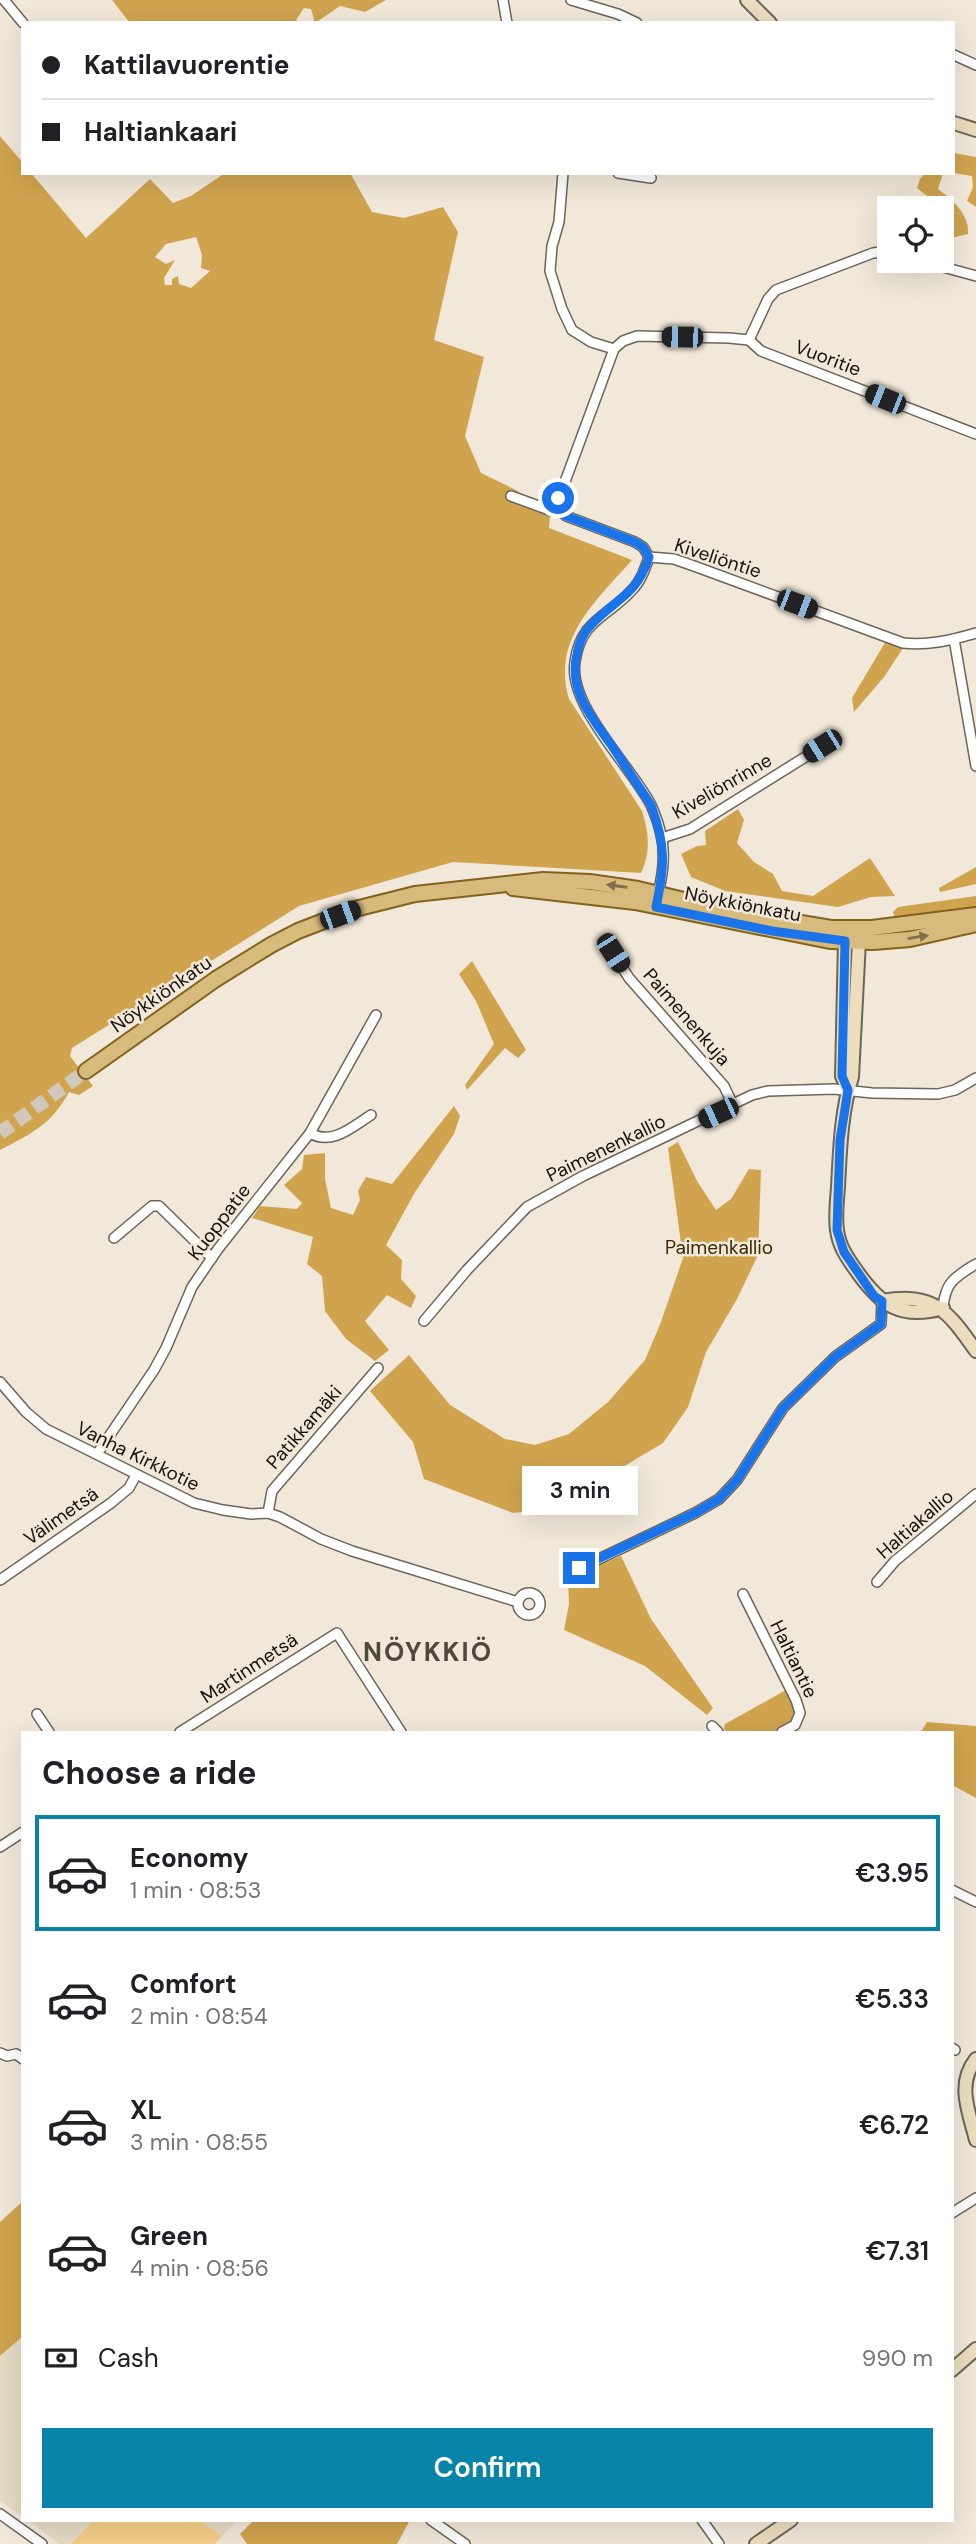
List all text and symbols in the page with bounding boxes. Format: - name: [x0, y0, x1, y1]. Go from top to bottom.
- text: Kattilavuorentie: [84, 48, 289, 82]
- text: Haltiankaari: [84, 115, 237, 149]
- map controls: [877, 196, 954, 273]
- button: locate: [877, 196, 954, 273]
- car: [661, 326, 704, 348]
- street label: Vuoritie: [791, 334, 865, 382]
- car: [862, 381, 909, 417]
- route start: [542, 482, 574, 514]
- street label: Kiveliöntie: [671, 532, 765, 584]
- car: [774, 587, 821, 621]
- car: [799, 726, 846, 766]
- street label: Kiveliönrinne: [668, 747, 776, 825]
- one-way arrow: [606, 880, 628, 891]
- street label: Nöykkiönkatu: [683, 880, 803, 928]
- car: [317, 898, 364, 932]
- car: [593, 930, 634, 976]
- one-way arrow: [907, 932, 929, 943]
- street label: Nöykkiönkatu: [106, 950, 216, 1038]
- street label: Paimenenkuja: [638, 963, 736, 1071]
- car: [695, 1095, 742, 1131]
- street label: Paimenenkallio: [542, 1108, 670, 1188]
- street label: Kuoppatie: [182, 1179, 256, 1265]
- park label: Paimenkallio: [665, 1235, 773, 1260]
- street label: Patikkamäki: [261, 1380, 347, 1474]
- street label: Vanha Kirkkotie: [72, 1415, 204, 1497]
- callout: 3 min: [521, 1466, 637, 1516]
- text: 3 min: [550, 1475, 610, 1505]
- street label: Välimetsä: [19, 1481, 103, 1551]
- street label: Haltiakallio: [871, 1484, 959, 1564]
- route end: [563, 1552, 595, 1584]
- street label: Haltiantie: [764, 1616, 824, 1702]
- street label: Martinmetsä: [196, 1627, 302, 1709]
- district label: NÖYKKIÖ: [363, 1635, 493, 1669]
- text: Choose a ride: [42, 1752, 257, 1794]
- text: Economy: [130, 1841, 248, 1875]
- icon: car: [46, 1842, 109, 1905]
- text: €3.95: [855, 1856, 929, 1890]
- text: 1 min · 08:53: [130, 1875, 261, 1905]
- text: Comfort: [130, 1967, 236, 2001]
- icon: car: [46, 1968, 109, 2031]
- text: €5.33: [855, 1982, 929, 2016]
- text: 2 min · 08:54: [130, 2001, 268, 2031]
- text: XL: [130, 2093, 162, 2127]
- icon: car: [46, 2094, 109, 2157]
- text: €6.72: [859, 2108, 929, 2142]
- text: 3 min · 08:55: [130, 2127, 268, 2157]
- text: Green: [130, 2219, 208, 2253]
- icon: car: [46, 2220, 109, 2283]
- text: €7.31: [866, 2234, 929, 2268]
- text: 4 min · 08:56: [130, 2253, 269, 2283]
- icon: cash: [42, 2339, 80, 2377]
- text: Cash: [98, 2341, 159, 2375]
- text: 990 m: [862, 2343, 933, 2373]
- button: Confirm: [42, 2428, 933, 2508]

